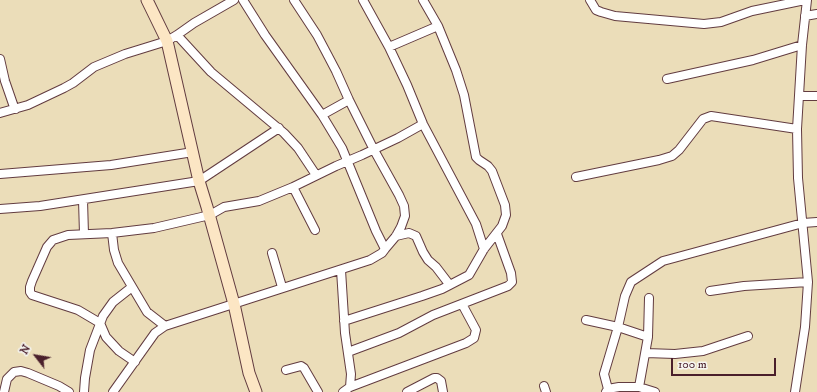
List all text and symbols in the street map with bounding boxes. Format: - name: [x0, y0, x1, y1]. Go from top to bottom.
- north arrow: [16, 336, 56, 376]
- text: N: [17, 342, 34, 357]
- scale bar: [673, 350, 778, 376]
- text: 100 m: [678, 357, 707, 372]

